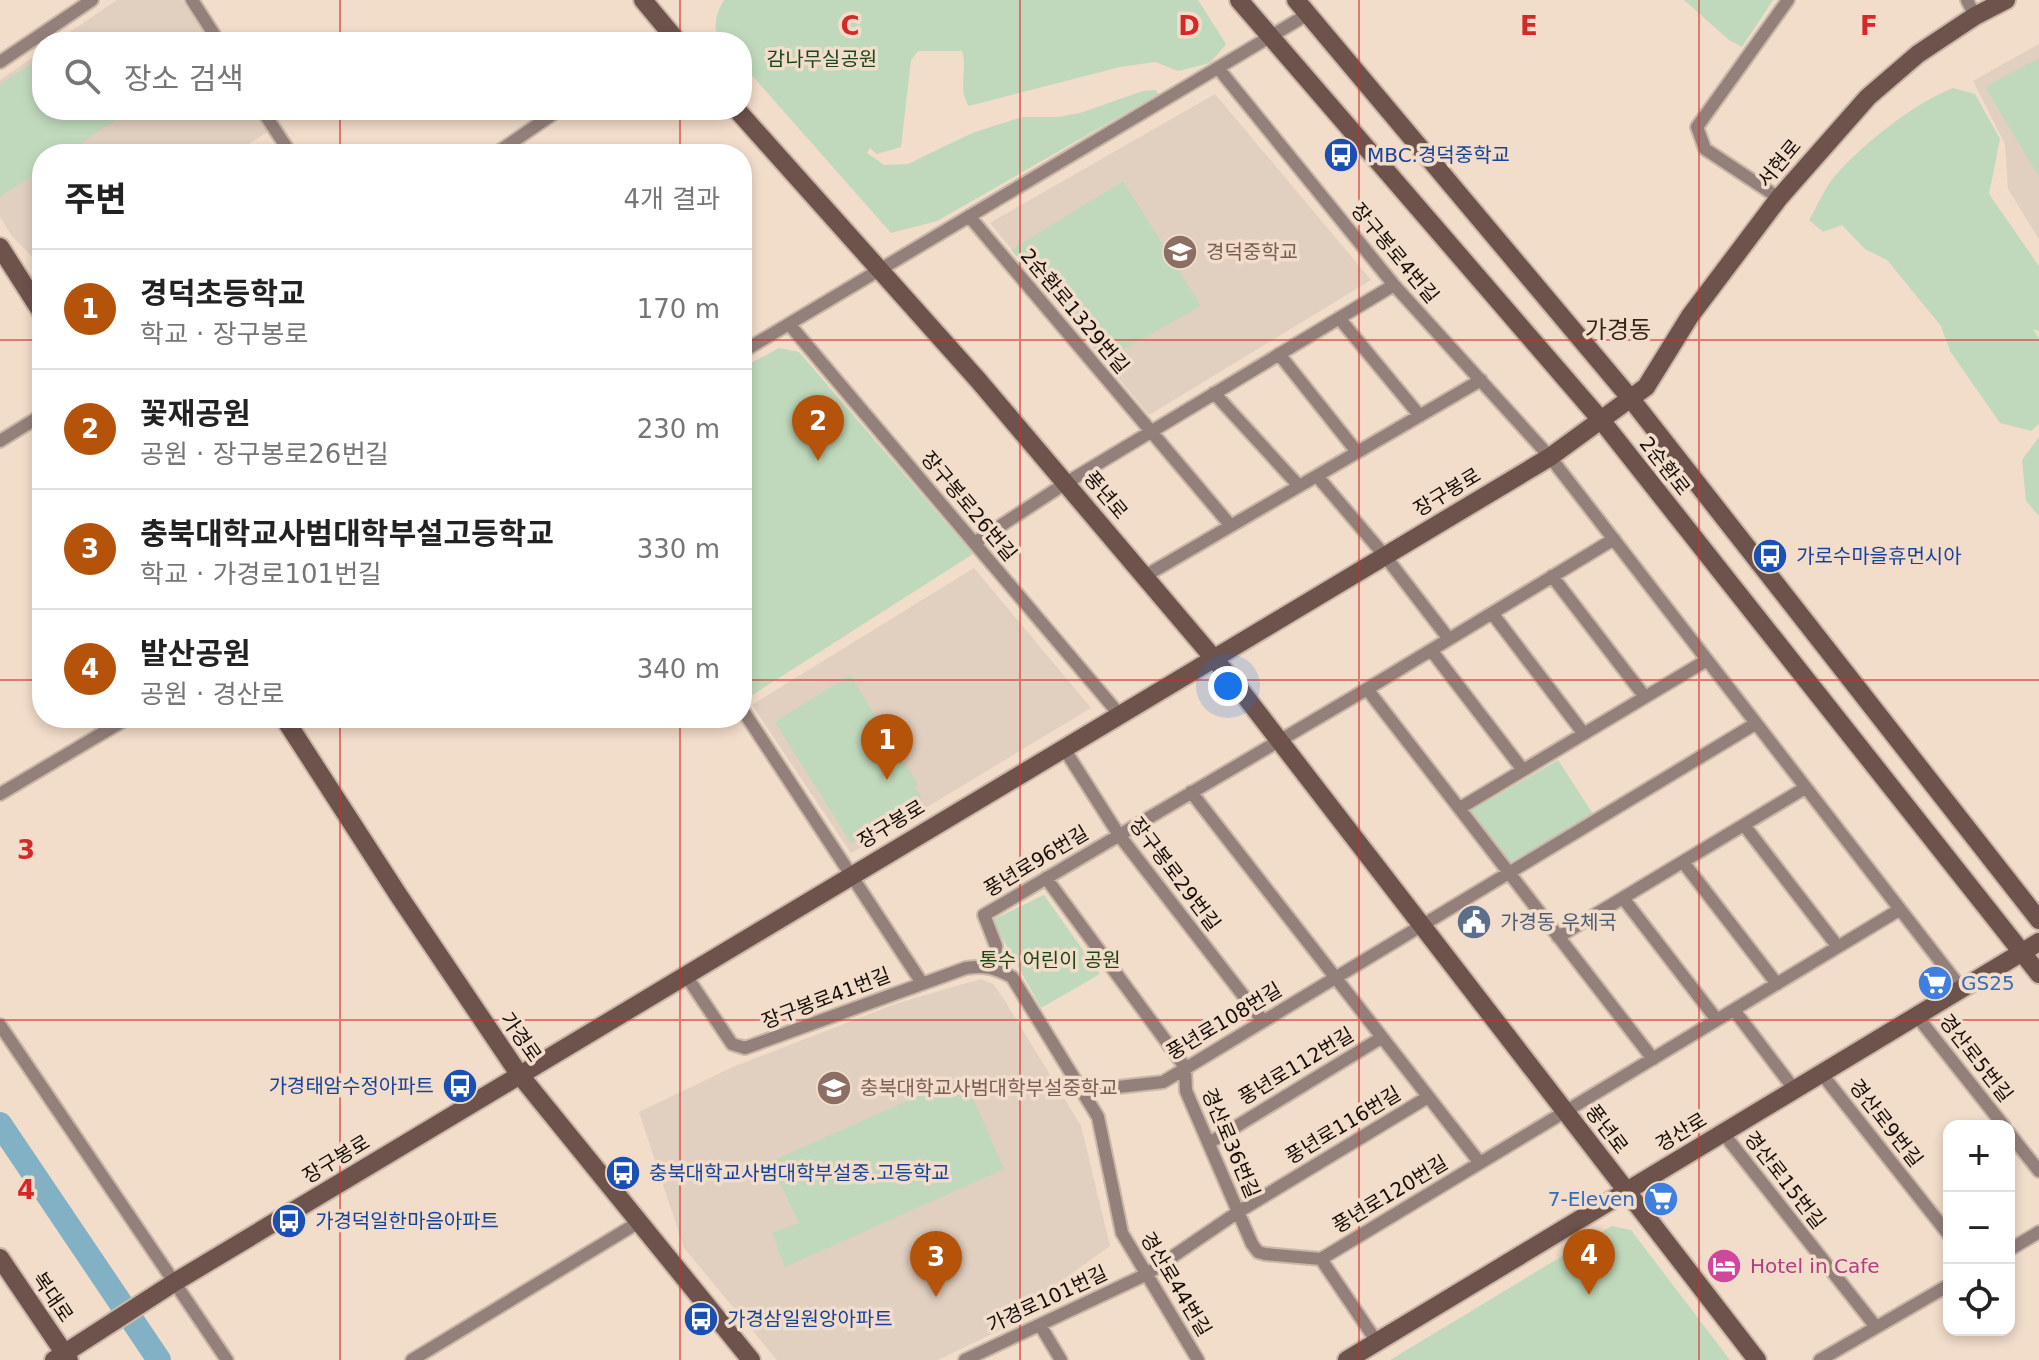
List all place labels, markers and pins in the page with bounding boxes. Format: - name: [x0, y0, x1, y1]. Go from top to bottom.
- bus stop icon: MBC.경덕중학교: [1322, 136, 1360, 174]
- place label: MBC.경덕중학교: [1367, 143, 1510, 167]
- school or university icon: 경덕중학교: [1161, 233, 1199, 271]
- place label: 경덕중학교: [1206, 240, 1298, 264]
- pin: 2: [792, 395, 844, 461]
- bus stop icon: 가로수마을휴먼시아: [1751, 537, 1789, 575]
- place label: 가로수마을휴먼시아: [1796, 544, 1962, 568]
- pin: 1: [861, 714, 913, 780]
- public building icon: 가경동 우체국: [1455, 903, 1493, 941]
- place label: 가경동 우체국: [1500, 910, 1617, 934]
- supermarket icon: GS25: [1916, 964, 1954, 1002]
- place label: GS25: [1961, 971, 2015, 995]
- bus stop icon: 가경태암수정아파트: [441, 1067, 479, 1105]
- school or university icon: 충북대학교사범대학부설중학교: [815, 1069, 853, 1107]
- place label: 가경태암수정아파트: [268, 1074, 434, 1098]
- place label: 충북대학교사범대학부설중학교: [860, 1076, 1118, 1100]
- bus stop icon: 충북대학교사범대학부설중.고등학교: [604, 1154, 642, 1192]
- place label: 충북대학교사범대학부설중.고등학교: [649, 1161, 950, 1185]
- supermarket icon: 7-Eleven: [1642, 1180, 1680, 1218]
- place label: 7-Eleven: [1548, 1187, 1635, 1211]
- bus stop icon: 가경덕일한마음아파트: [270, 1202, 308, 1240]
- place label: 가경덕일한마음아파트: [315, 1209, 499, 1233]
- pin: 4: [1563, 1229, 1615, 1295]
- pin: 3: [910, 1231, 962, 1297]
- hotel icon: Hotel in Cafe: [1705, 1247, 1743, 1285]
- place label: Hotel in Cafe: [1750, 1254, 1880, 1278]
- bus stop icon: 가경삼일원앙아파트: [682, 1300, 720, 1338]
- place label: 가경삼일원앙아파트: [727, 1307, 893, 1331]

